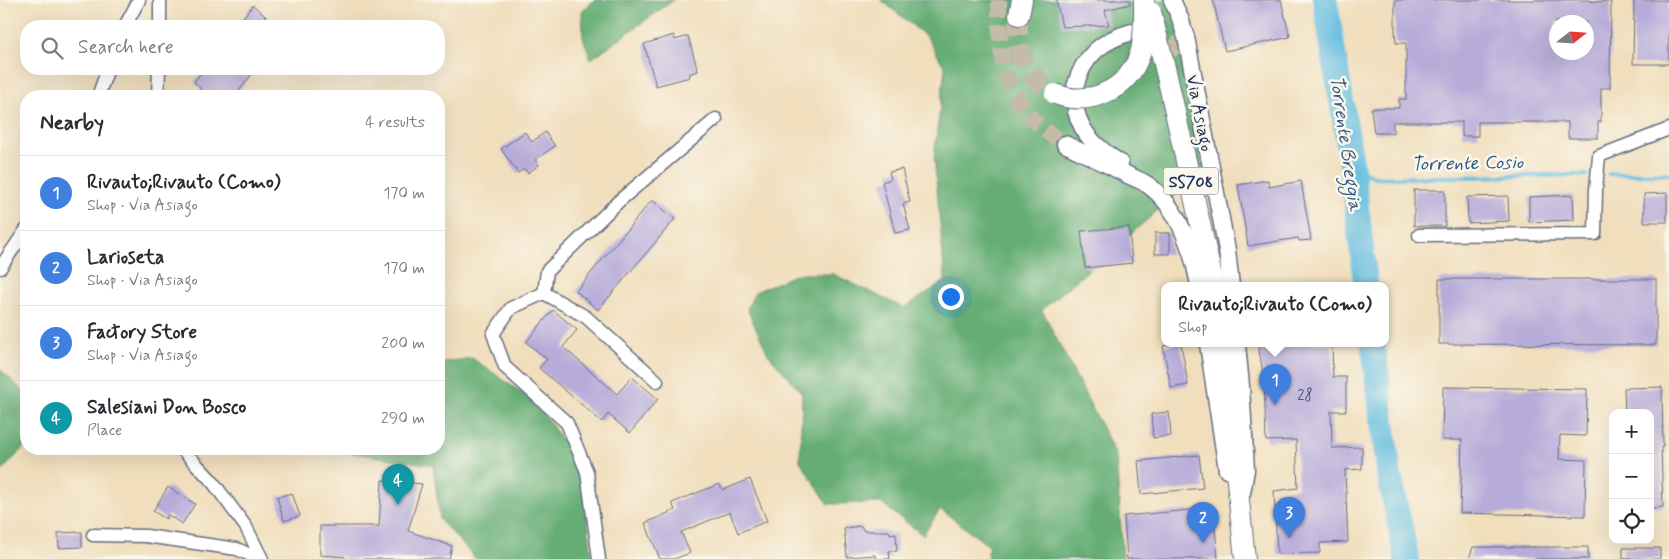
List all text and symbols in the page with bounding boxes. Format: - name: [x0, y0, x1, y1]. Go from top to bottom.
- north arrow: [1549, 15, 1594, 60]
- search box: [20, 20, 445, 75]
- icon: search: [38, 34, 66, 62]
- text: Search here: [78, 35, 174, 60]
- street label: Via Asiago: [1178, 73, 1218, 154]
- water label: Torrente Breggia: [1322, 74, 1367, 213]
- text: Nearby: [40, 109, 104, 137]
- text: 4 results: [365, 112, 425, 133]
- water label: Torrente Cosio: [1411, 150, 1524, 177]
- road number: SS708: [1164, 168, 1218, 195]
- text: Rivauto;Rivauto (Como): [87, 170, 281, 195]
- text: 1: [52, 183, 60, 204]
- text: 170 m: [383, 183, 425, 204]
- text: Shop · Via Asiago: [87, 195, 198, 216]
- text: Larioseta: [87, 245, 164, 270]
- text: 2: [52, 258, 60, 279]
- text: 170 m: [383, 258, 425, 279]
- text: Shop · Via Asiago: [87, 270, 198, 291]
- popup: [1161, 282, 1389, 347]
- your location: [938, 284, 964, 310]
- text: Rivauto;Rivauto (Como): [1178, 292, 1372, 317]
- text: Shop: [1178, 317, 1208, 338]
- text: Factory Store: [87, 320, 197, 345]
- text: 3: [52, 333, 60, 354]
- text: 200 m: [381, 333, 425, 354]
- text: Shop · Via Asiago: [87, 345, 198, 366]
- pin: 1: [1259, 364, 1291, 405]
- house number: 28: [1297, 386, 1313, 406]
- text: Salesiani Don Bosco: [87, 395, 246, 420]
- text: 4: [51, 408, 61, 429]
- text: 290 m: [381, 408, 425, 429]
- map controls: [1609, 409, 1654, 544]
- button: +: [1609, 409, 1654, 454]
- text: Place: [87, 420, 122, 441]
- button: −: [1609, 454, 1654, 499]
- pin: 4: [382, 464, 414, 505]
- pin: 3: [1273, 497, 1305, 538]
- button: locate: [1609, 499, 1654, 544]
- pin: 2: [1187, 502, 1219, 543]

